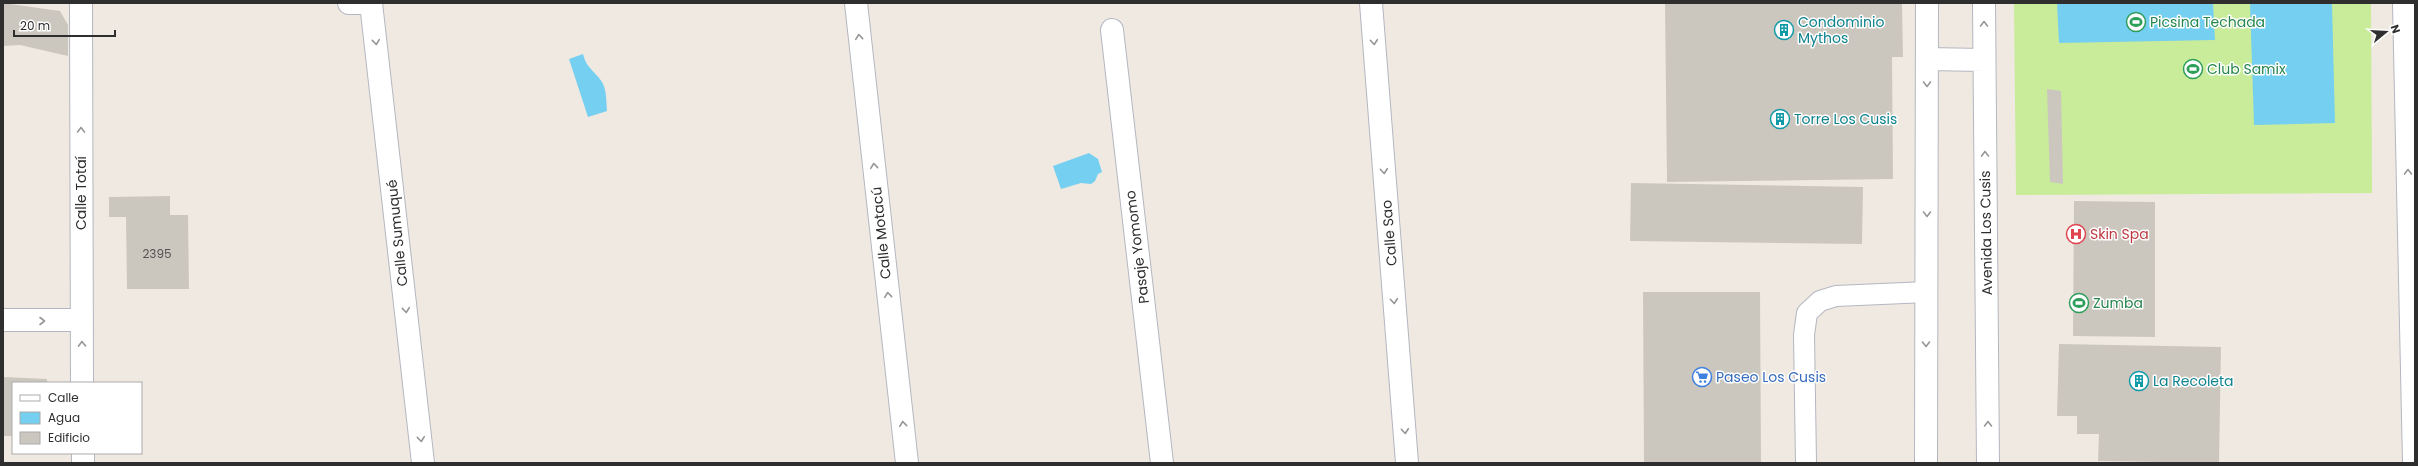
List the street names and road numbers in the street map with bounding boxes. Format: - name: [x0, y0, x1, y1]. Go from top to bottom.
- street label: Calle Totaí: [71, 155, 91, 230]
- street label: Avenida Los Cusis: [1975, 170, 1997, 296]
- street label: Calle Sumuqué: [381, 178, 413, 287]
- street label: Calle Motacú: [866, 186, 896, 280]
- street label: Pasaje Yomomo: [1120, 189, 1154, 305]
- street label: Calle Sao: [1376, 199, 1402, 267]

